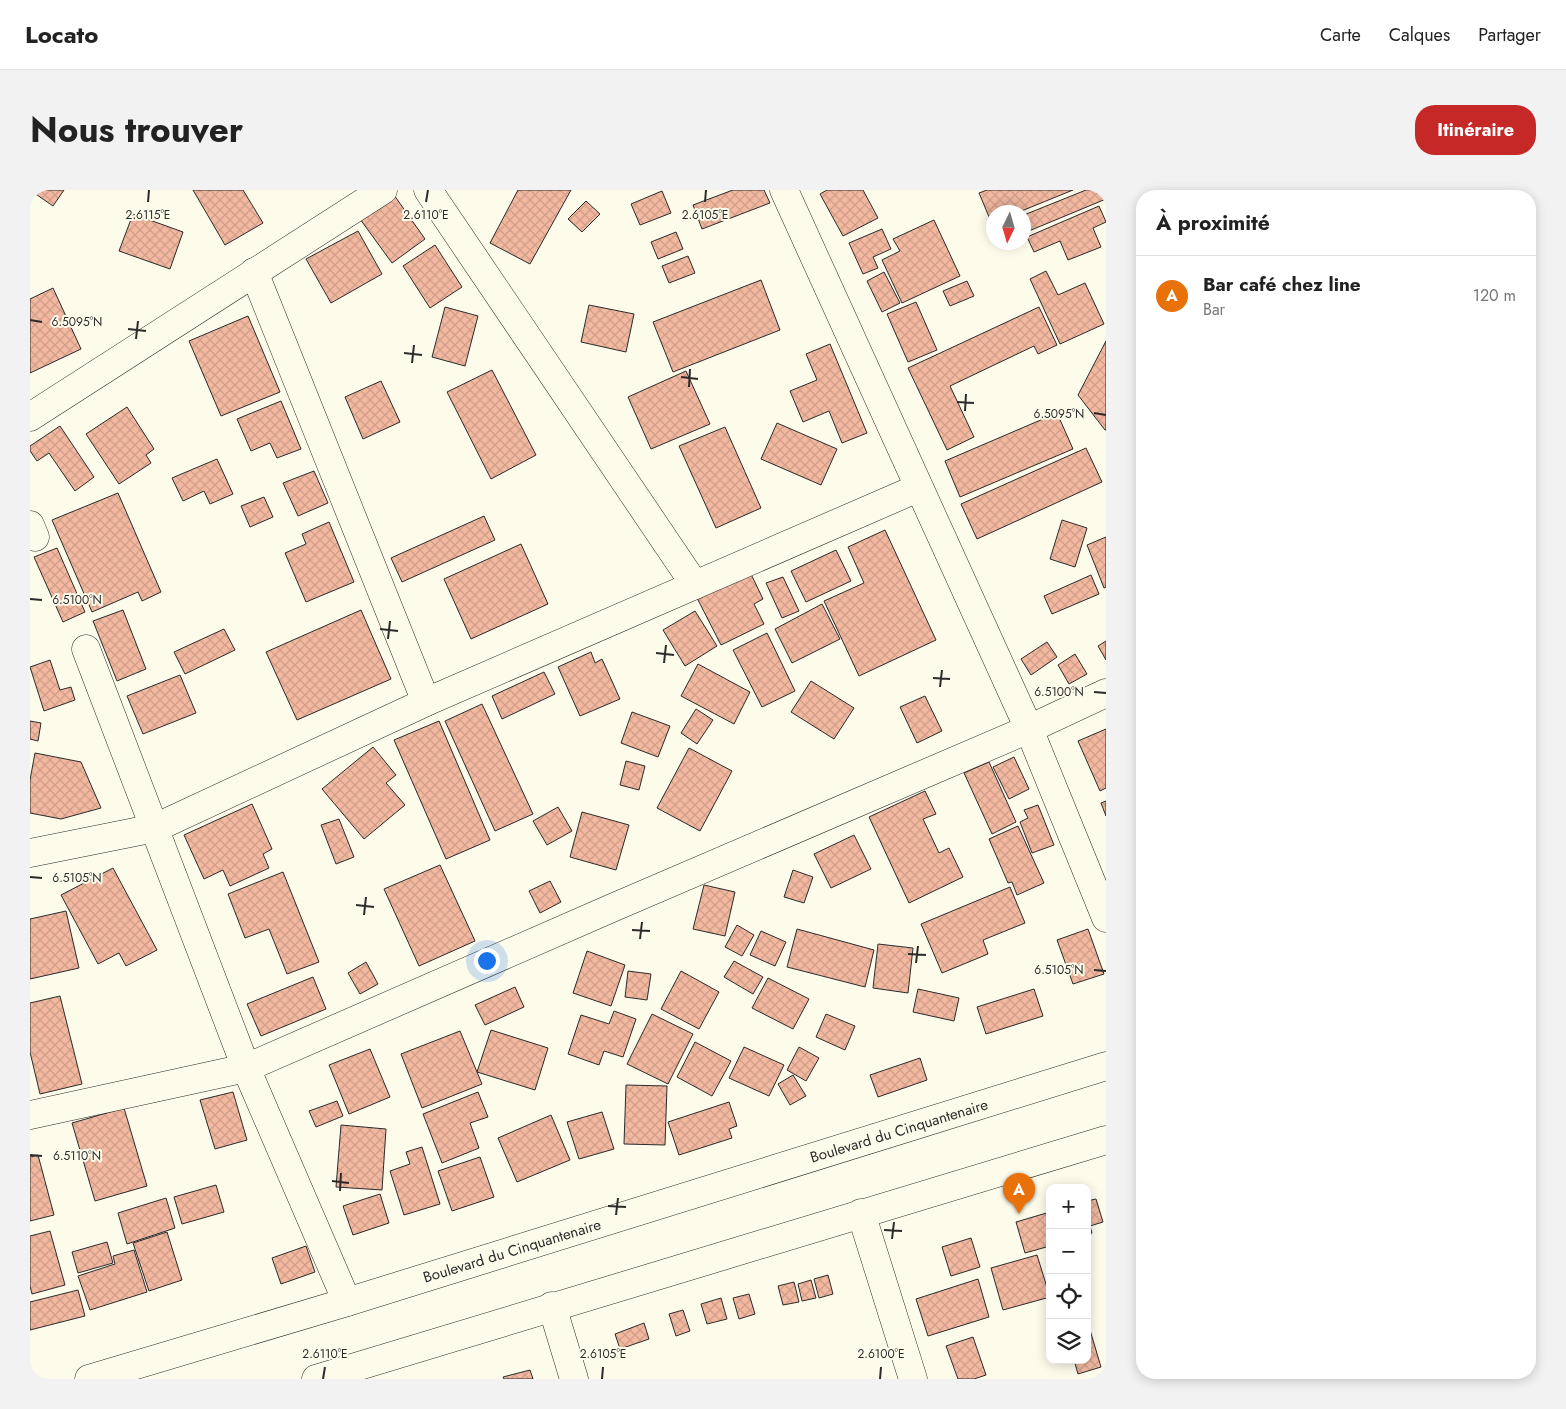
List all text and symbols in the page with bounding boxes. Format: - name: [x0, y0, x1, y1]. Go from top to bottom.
- text: Locato: [25, 17, 98, 52]
- text: Carte: [1320, 22, 1361, 48]
- text: Calques: [1389, 22, 1450, 48]
- text: Partager: [1478, 22, 1541, 48]
- text: Nous trouver: [30, 105, 243, 155]
- button: Itinéraire: [1415, 105, 1536, 155]
- north arrow: [986, 205, 1031, 250]
- text: 2.6115°E: [126, 206, 170, 224]
- text: 2.6110°E: [403, 206, 449, 224]
- text: 2.6105°E: [682, 206, 728, 224]
- text: À proximité: [1156, 208, 1270, 238]
- text: Bar café chez line: [1203, 271, 1361, 298]
- text: A: [1166, 284, 1178, 307]
- text: 120 m: [1473, 284, 1516, 307]
- text: Bar: [1203, 298, 1225, 321]
- text: 6.5095°N: [52, 313, 102, 331]
- text: 6.5095°N: [1034, 405, 1084, 423]
- text: 6.5100°N: [52, 591, 102, 609]
- text: 6.5100°N: [1034, 683, 1084, 701]
- text: 6.5105°N: [52, 869, 102, 887]
- your location: [474, 948, 500, 974]
- text: 6.5105°N: [1034, 961, 1084, 979]
- street label: Boulevard du Cinquantenaire: [807, 1093, 991, 1169]
- text: 6.5110°N: [53, 1147, 101, 1165]
- pin: A: [1003, 1173, 1035, 1214]
- map controls: [1046, 1184, 1091, 1364]
- button: +: [1046, 1184, 1091, 1229]
- street label: Boulevard du Cinquantenaire: [420, 1213, 604, 1289]
- button: −: [1046, 1229, 1091, 1274]
- button: locate: [1046, 1274, 1091, 1319]
- button: layers: [1046, 1319, 1091, 1364]
- text: 2.6110°E: [302, 1345, 348, 1363]
- text: 2.6105°E: [580, 1345, 626, 1363]
- text: 2.6100°E: [857, 1345, 905, 1363]

